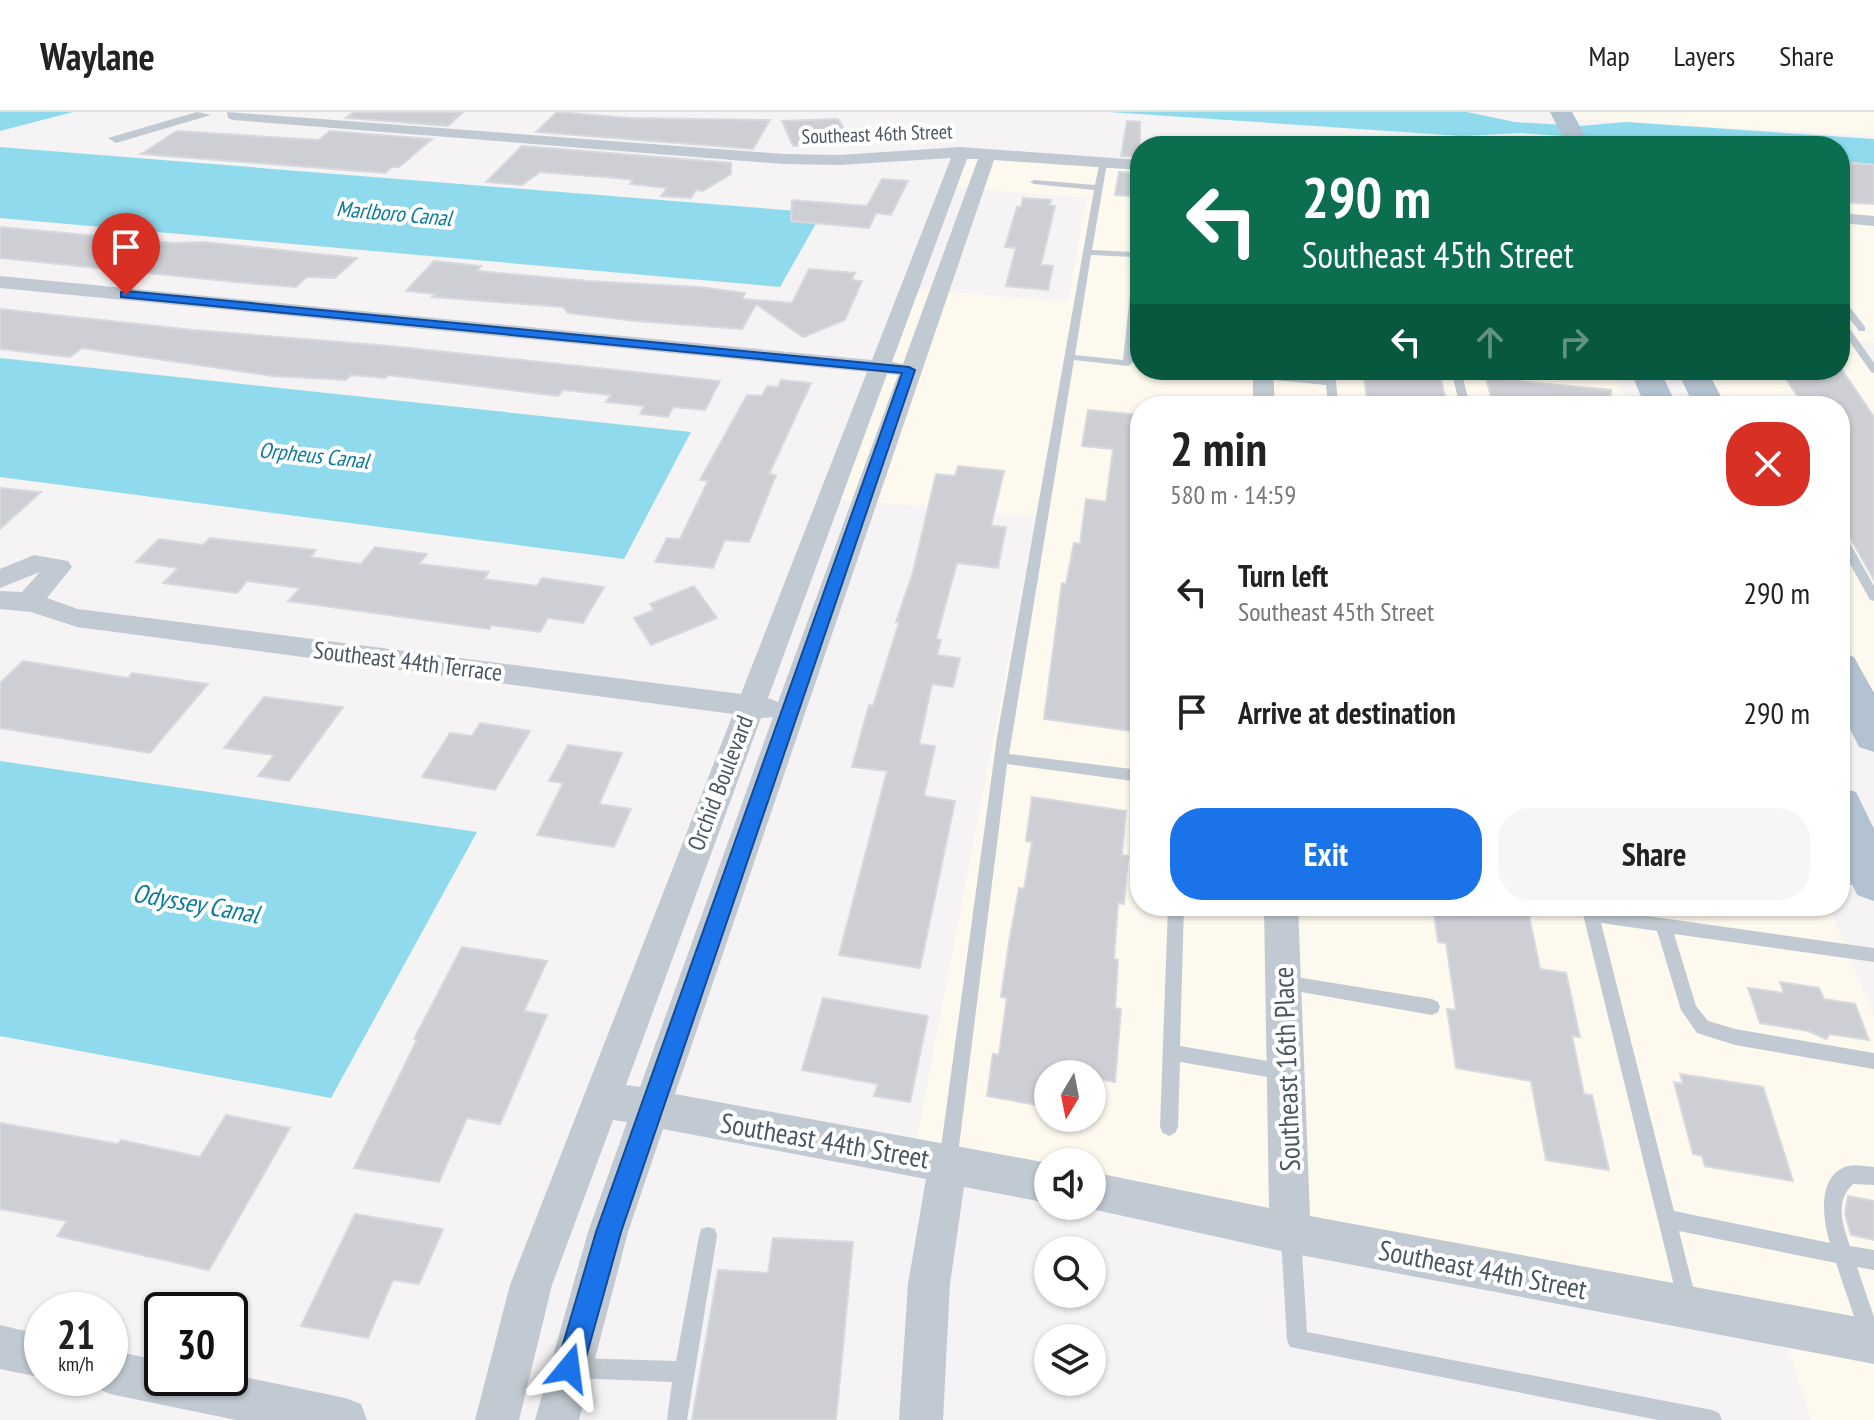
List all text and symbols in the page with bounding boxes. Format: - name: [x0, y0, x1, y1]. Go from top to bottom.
- text: Waylane: [40, 31, 155, 80]
- text: Map: [1588, 37, 1630, 74]
- text: Layers: [1674, 37, 1735, 74]
- text: Share: [1779, 37, 1834, 74]
- street label: Southeast 46th Street: [801, 118, 953, 150]
- text: 290 m: [1302, 161, 1431, 233]
- icon: left: [1170, 168, 1274, 272]
- water label: Marlboro Canal: [335, 194, 455, 232]
- pin: [92, 213, 160, 295]
- icon: arrive: [104, 225, 148, 269]
- text: Southeast 45th Street: [1302, 231, 1574, 278]
- icon: left: [1384, 320, 1428, 364]
- icon: ahead: [1468, 320, 1512, 364]
- icon: right: [1552, 320, 1596, 364]
- text: 2 min: [1170, 417, 1267, 479]
- button: close: [1726, 422, 1810, 506]
- water label: Orpheus Canal: [258, 435, 372, 475]
- text: 580 m · 14:59: [1170, 478, 1296, 511]
- text: Turn left: [1238, 556, 1328, 595]
- icon: left: [1170, 570, 1214, 614]
- text: 290 m: [1744, 573, 1810, 612]
- text: Southeast 45th Street: [1238, 595, 1434, 628]
- street label: Southeast 44th Terrace: [312, 634, 504, 688]
- icon: arrive: [1170, 690, 1214, 734]
- text: Arrive at destination: [1238, 693, 1456, 732]
- text: 290 m: [1744, 693, 1810, 732]
- street label: Orchid Boulevard: [680, 711, 760, 855]
- button: Exit: [1170, 808, 1482, 900]
- button: Share: [1498, 808, 1810, 900]
- water label: Odyssey Canal: [130, 876, 265, 931]
- street label: Southeast 16th Place: [1264, 966, 1308, 1172]
- north arrow: [1034, 1060, 1106, 1132]
- map controls: [1034, 1060, 1106, 1396]
- street label: Southeast 44th Street: [718, 1103, 933, 1177]
- button: sound: [1034, 1148, 1106, 1220]
- street label: Southeast 44th Street: [1376, 1231, 1590, 1307]
- button: search: [1034, 1236, 1106, 1308]
- speed limit sign: 30: [144, 1292, 248, 1396]
- text: 21: [57, 1308, 95, 1360]
- button: layers: [1034, 1324, 1106, 1396]
- position arrow: [527, 1326, 611, 1410]
- text: km/h: [58, 1351, 94, 1377]

